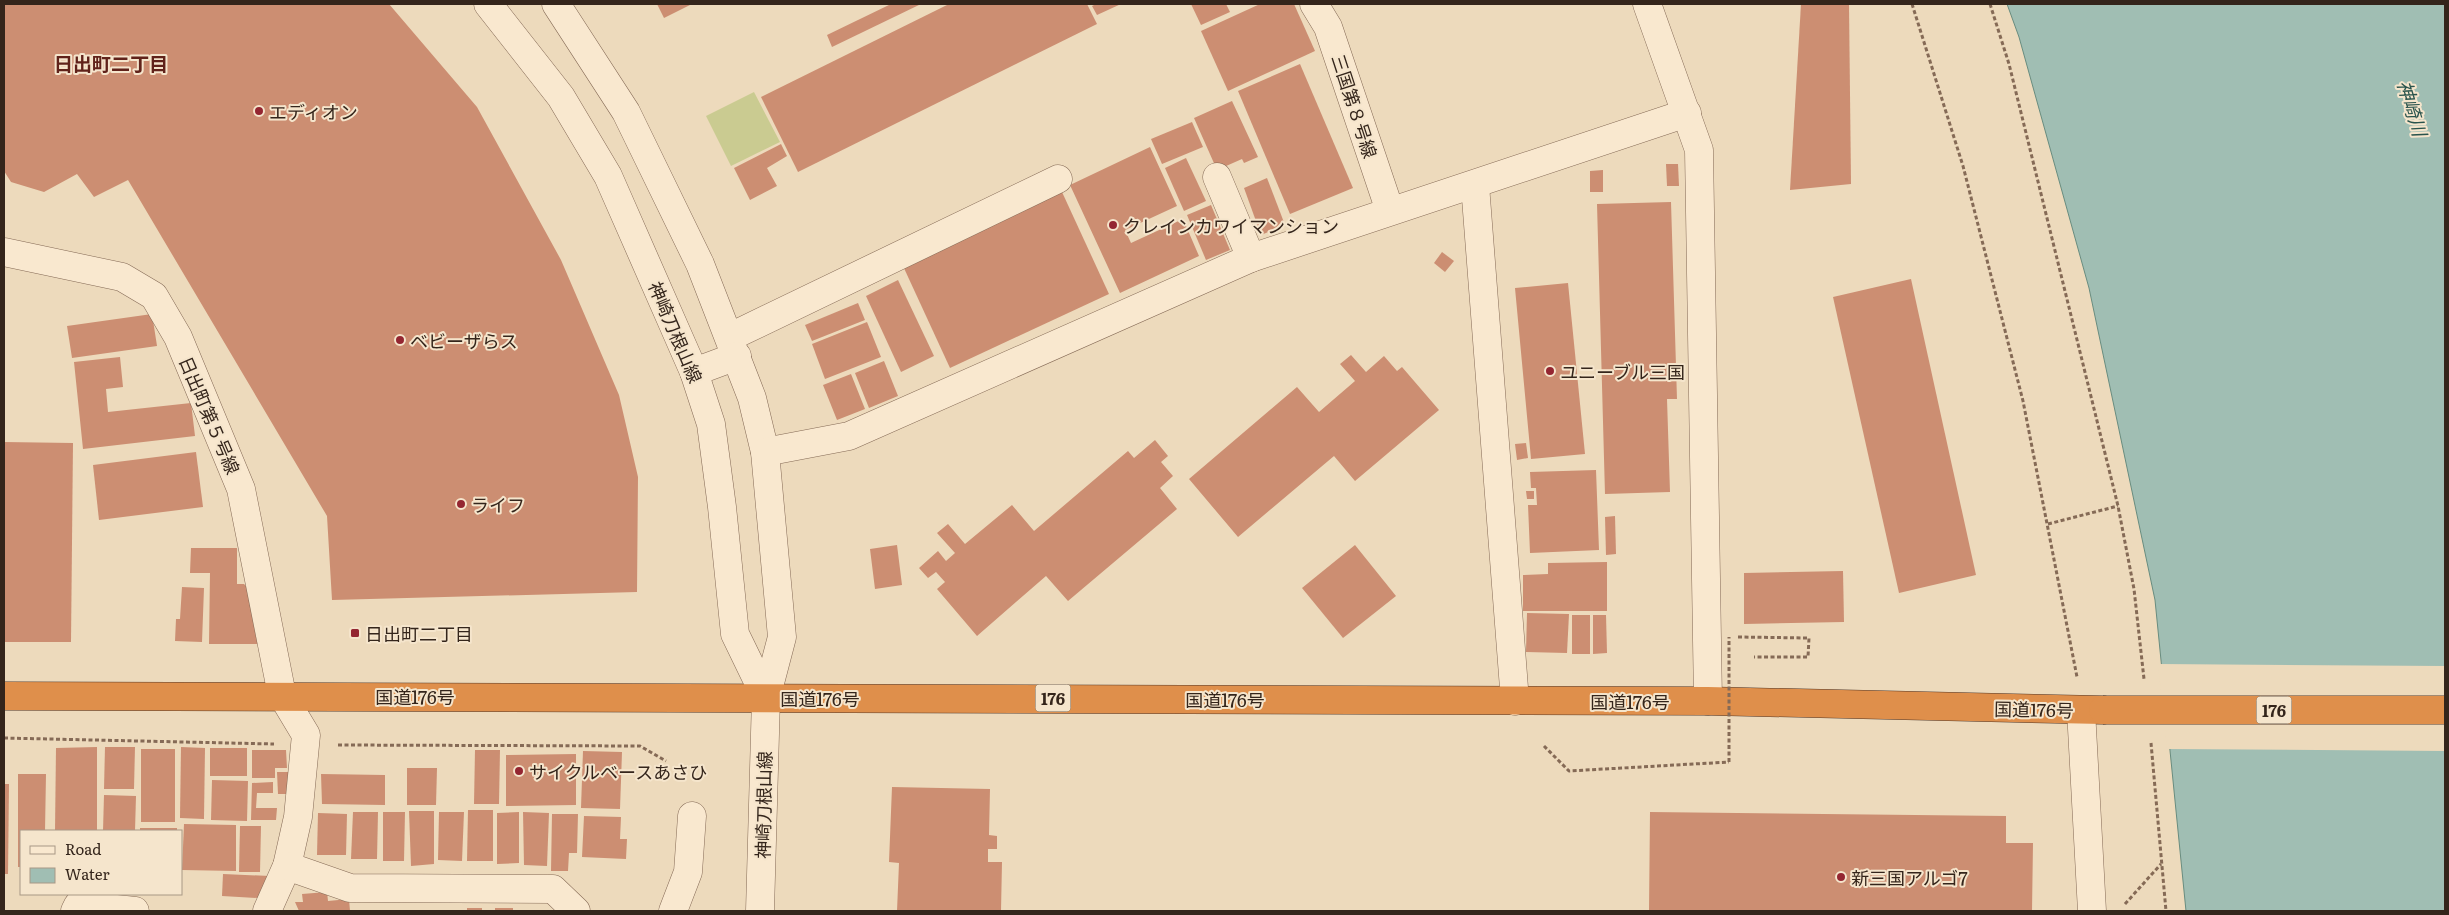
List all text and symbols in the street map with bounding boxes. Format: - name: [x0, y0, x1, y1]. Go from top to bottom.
- district label: 日出町二丁目: [54, 49, 168, 77]
- street label: 三国第８号線: [1325, 50, 1385, 162]
- water label: 神崎川: [2391, 77, 2435, 141]
- place label: エディオン: [269, 98, 358, 125]
- marker: エディオン: [253, 105, 265, 117]
- place label: クレインカワイマンション: [1123, 212, 1339, 239]
- marker: クレインカワイマンション: [1107, 219, 1119, 231]
- street label: 神崎刀根山線: [642, 277, 710, 387]
- place label: ベビーザらス: [410, 327, 518, 354]
- marker: ベビーザらス: [394, 334, 406, 346]
- street label: 日出町第５号線: [173, 352, 247, 478]
- place label: ユニーブル三国: [1560, 358, 1685, 385]
- marker: ユニーブル三国: [1544, 365, 1556, 377]
- place label: ライフ: [471, 491, 525, 518]
- marker: ライフ: [455, 498, 467, 510]
- place label: 日出町二丁目: [365, 620, 473, 647]
- marker: 日出町二丁目: [349, 627, 361, 639]
- street label: 国道176号: [375, 683, 455, 710]
- road number: 176: [1036, 684, 1070, 711]
- street label: 国道176号: [780, 685, 860, 712]
- street label: 国道176号: [1185, 686, 1265, 713]
- street label: 国道176号: [1590, 688, 1670, 715]
- street label: 国道176号: [1994, 695, 2074, 723]
- road number: 176: [2256, 696, 2292, 724]
- street label: 神崎刀根山線: [749, 751, 777, 859]
- place label: サイクルベースあさひ: [529, 758, 707, 785]
- marker: サイクルベースあさひ: [513, 765, 525, 777]
- legend: [20, 830, 182, 895]
- text: Road: [65, 837, 101, 860]
- text: Water: [65, 862, 110, 885]
- place label: 新三国アルゴ7: [1851, 864, 1968, 891]
- marker: 新三国アルゴ7: [1835, 871, 1847, 883]

